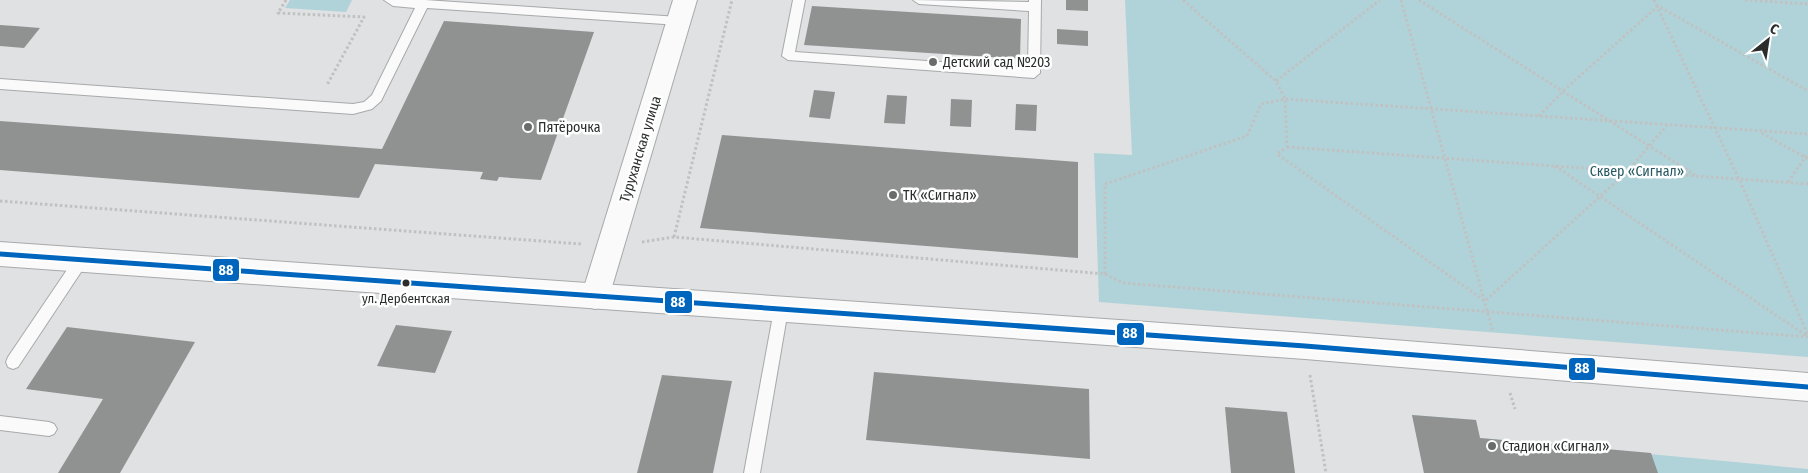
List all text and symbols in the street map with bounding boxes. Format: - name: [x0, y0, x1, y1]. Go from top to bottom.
- north arrow: [1743, 15, 1793, 65]
- text: С: [1767, 20, 1782, 39]
- place label: Детский сад №203: [942, 54, 1050, 71]
- marker: Детский сад №203: [927, 56, 939, 68]
- street label: Туруханская улица: [616, 94, 665, 204]
- place label: Пятёрочка: [538, 119, 601, 136]
- marker: Пятёрочка: [522, 121, 534, 133]
- park label: Сквер «Сигнал»: [1590, 163, 1684, 180]
- place label: ТК «Сигнал»: [903, 187, 977, 204]
- marker: ТК «Сигнал»: [887, 189, 899, 201]
- line badge: 88: [212, 258, 240, 282]
- text: 88: [219, 262, 234, 279]
- marker: ул. Дербентская: [401, 278, 411, 288]
- line badge: 88: [664, 290, 693, 314]
- place label: ул. Дербентская: [362, 291, 450, 306]
- text: 88: [671, 294, 686, 311]
- line badge: 88: [1116, 322, 1145, 346]
- text: 88: [1123, 325, 1138, 342]
- line badge: 88: [1568, 357, 1596, 381]
- text: 88: [1575, 360, 1590, 377]
- place label: Стадион «Сигнал»: [1502, 438, 1610, 455]
- marker: Стадион «Сигнал»: [1486, 440, 1498, 452]

